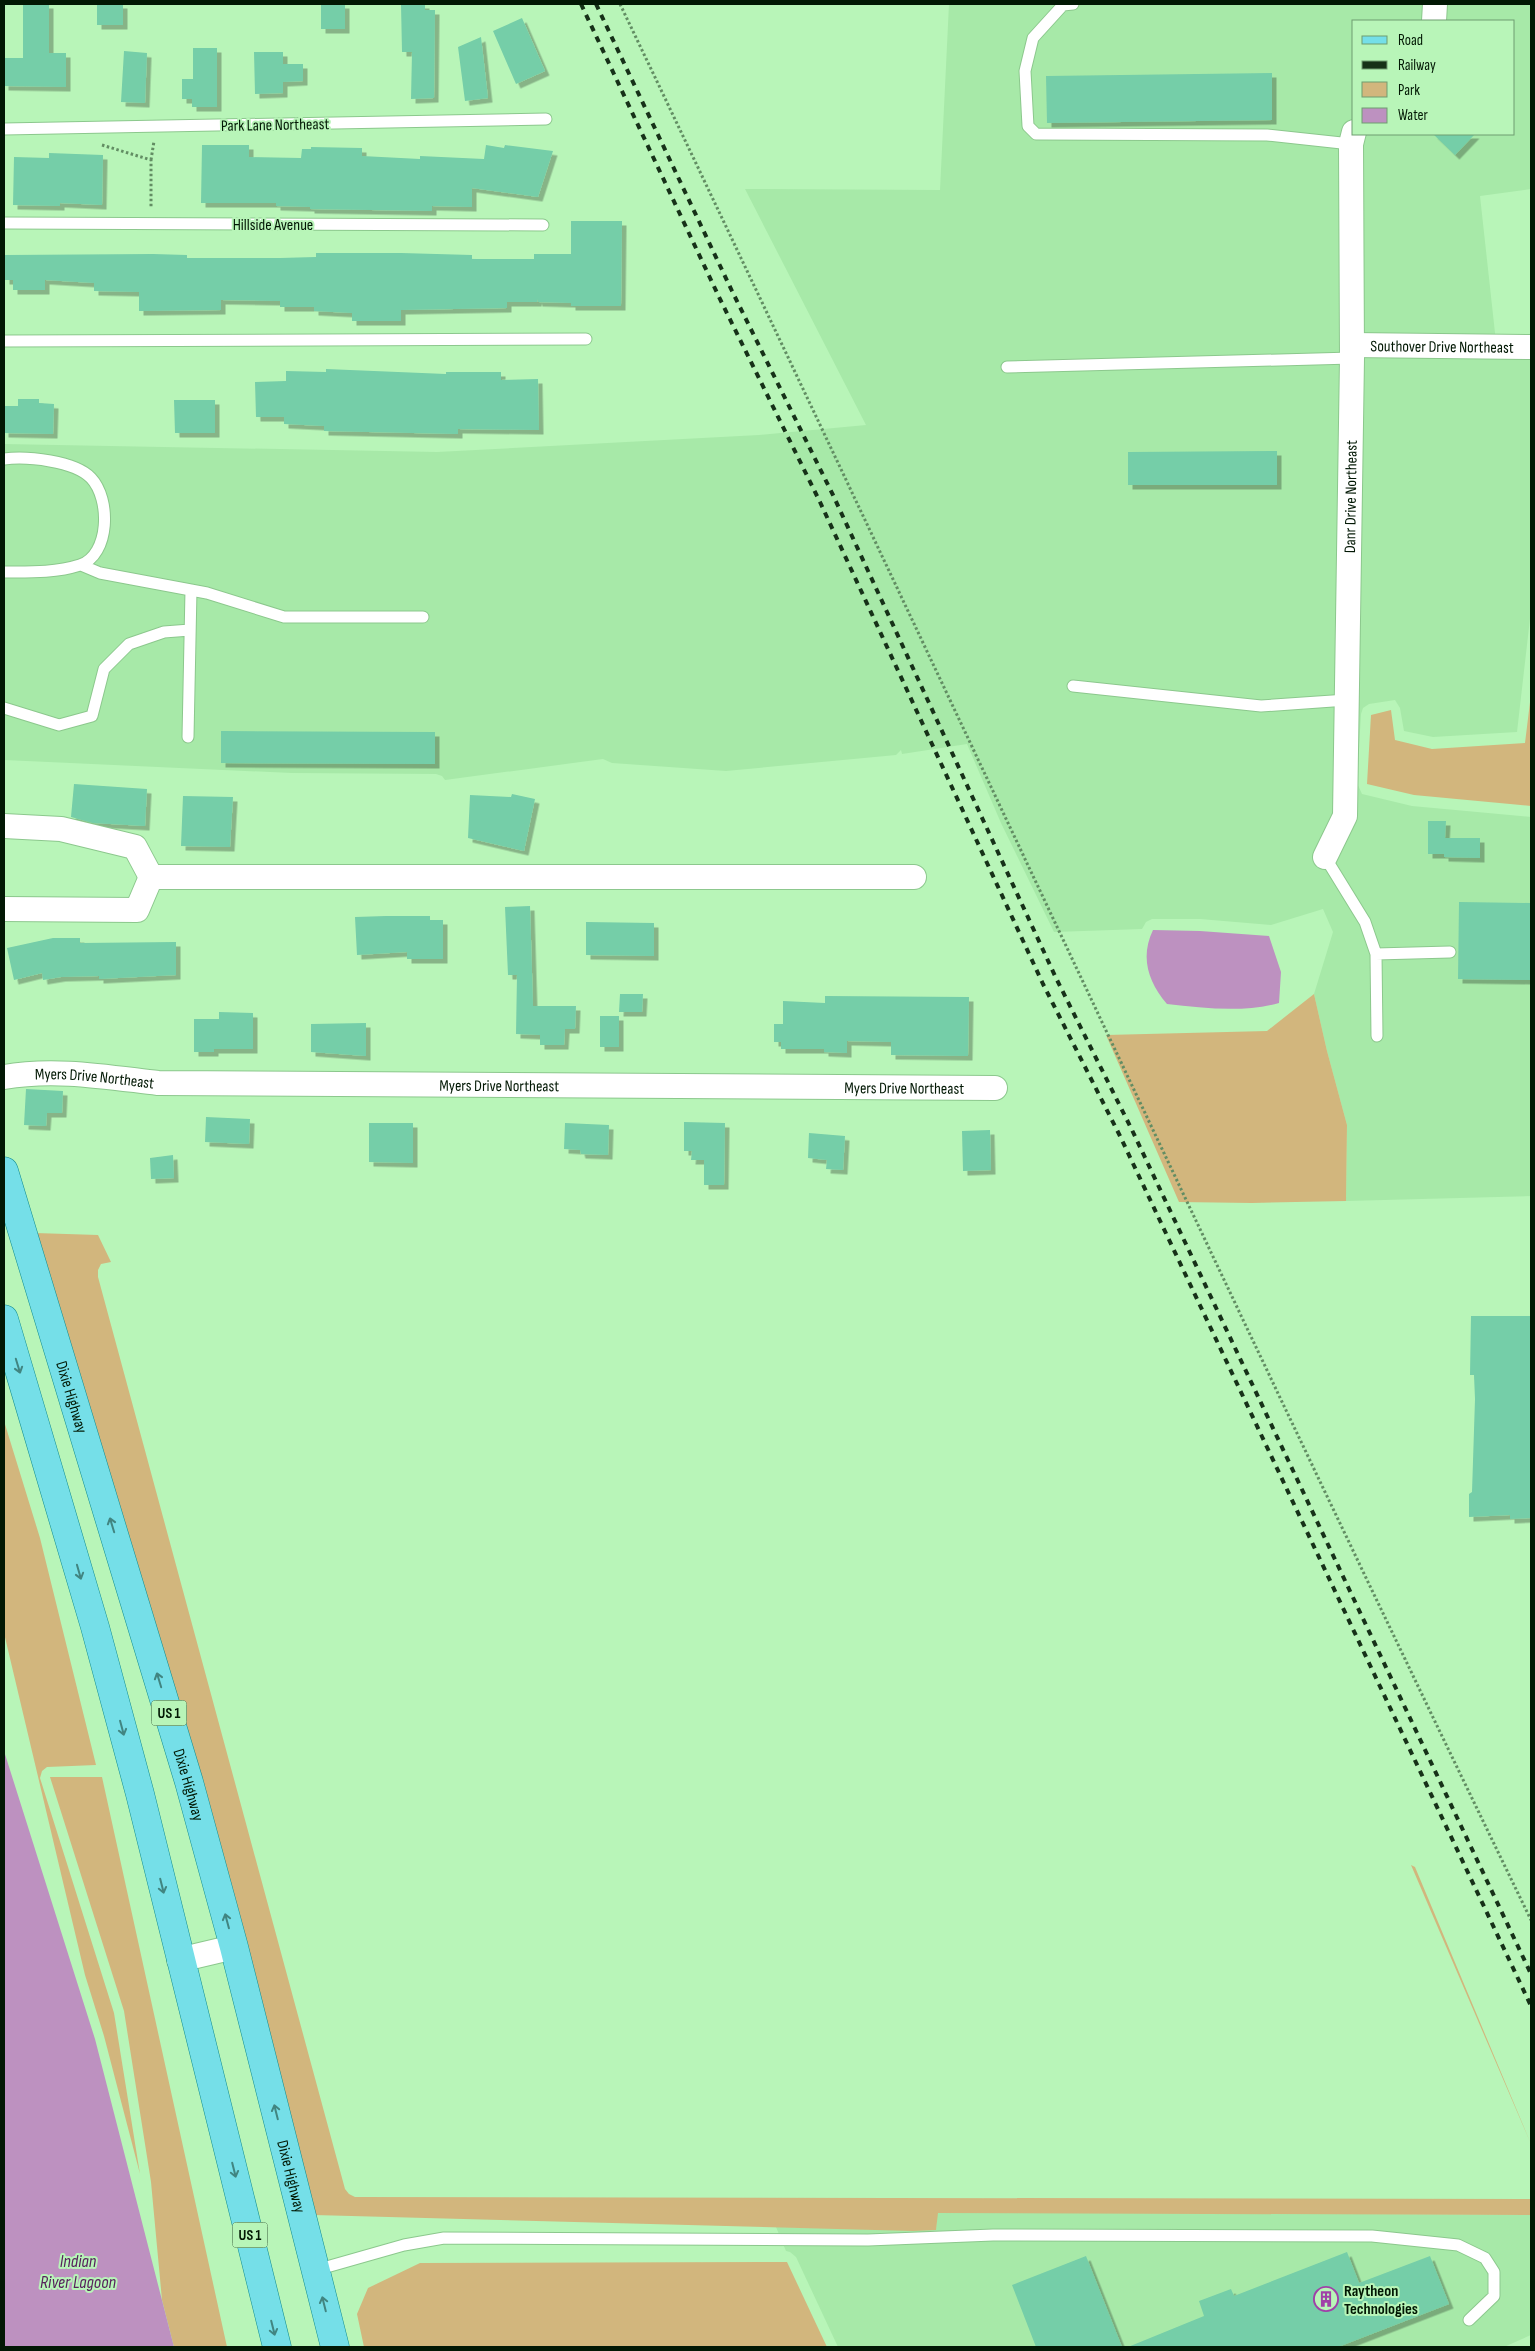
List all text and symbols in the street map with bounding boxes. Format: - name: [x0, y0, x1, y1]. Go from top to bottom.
- legend: [1352, 20, 1515, 135]
- text: Road: [1398, 31, 1423, 50]
- text: Railway: [1398, 56, 1436, 75]
- text: Park: [1398, 81, 1420, 100]
- text: Water: [1398, 106, 1429, 125]
- street label: Park Lane Northeast: [221, 115, 329, 136]
- street label: Hillside Avenue: [233, 216, 313, 235]
- street label: Southover Drive Northeast: [1370, 337, 1514, 358]
- street label: Danr Drive Northeast: [1341, 440, 1362, 553]
- street label: Myers Drive Northeast: [35, 1065, 155, 1093]
- street label: Myers Drive Northeast: [439, 1077, 559, 1096]
- street label: Myers Drive Northeast: [844, 1079, 964, 1099]
- one-way arrow: [14, 1357, 24, 1373]
- street label: Dixie Highway: [51, 1359, 91, 1436]
- one-way arrow: [106, 1517, 116, 1533]
- one-way arrow: [75, 1563, 84, 1579]
- one-way arrow: [153, 1673, 163, 1689]
- road number: US 1: [152, 1700, 186, 1726]
- one-way arrow: [118, 1720, 127, 1736]
- street label: Dixie Highway: [168, 1747, 207, 1823]
- one-way arrow: [158, 1877, 167, 1893]
- one-way arrow: [222, 1913, 231, 1929]
- one-way arrow: [271, 2105, 280, 2121]
- street label: Dixie Highway: [272, 2138, 309, 2215]
- one-way arrow: [230, 2161, 239, 2177]
- road number: US 1: [232, 2222, 268, 2248]
- water label: Indian River Lagoon: [40, 2251, 116, 2293]
- place label: Raytheon Technologies: [1344, 2282, 1418, 2319]
- building icon: Raytheon Technologies: [1313, 2286, 1339, 2312]
- one-way arrow: [319, 2297, 328, 2313]
- one-way arrow: [268, 2319, 278, 2335]

